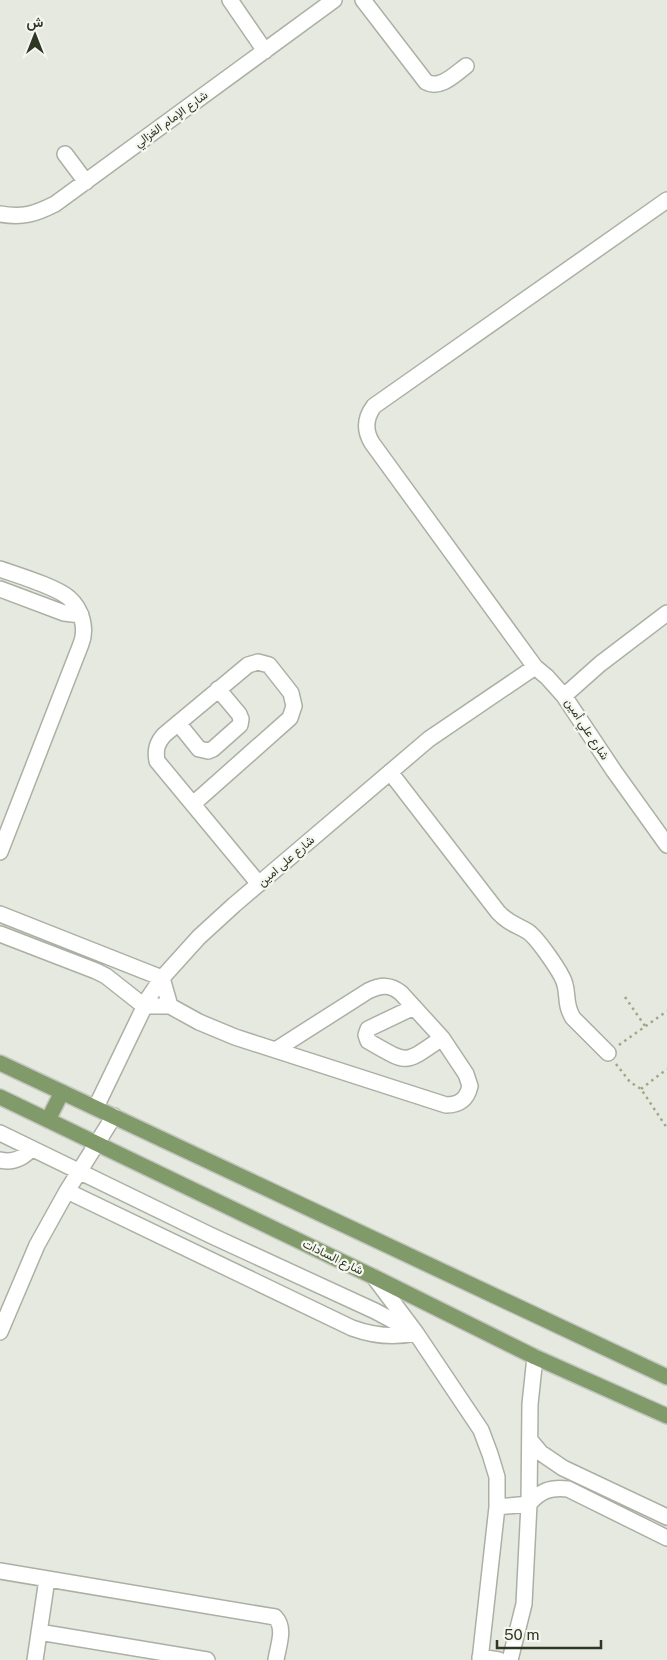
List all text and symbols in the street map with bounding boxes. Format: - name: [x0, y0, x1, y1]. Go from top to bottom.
- north arrow: [10, 10, 60, 60]
- text: ش: [27, 14, 44, 31]
- street label: شارع الإمام الغزالي: [132, 88, 212, 153]
- street label: شارع علي أمين: [559, 696, 612, 764]
- street label: شارع على امين: [255, 833, 318, 891]
- street label: شارع السادات: [300, 1236, 366, 1279]
- scale bar: [497, 1618, 601, 1650]
- text: 50 m: [504, 1626, 539, 1643]

